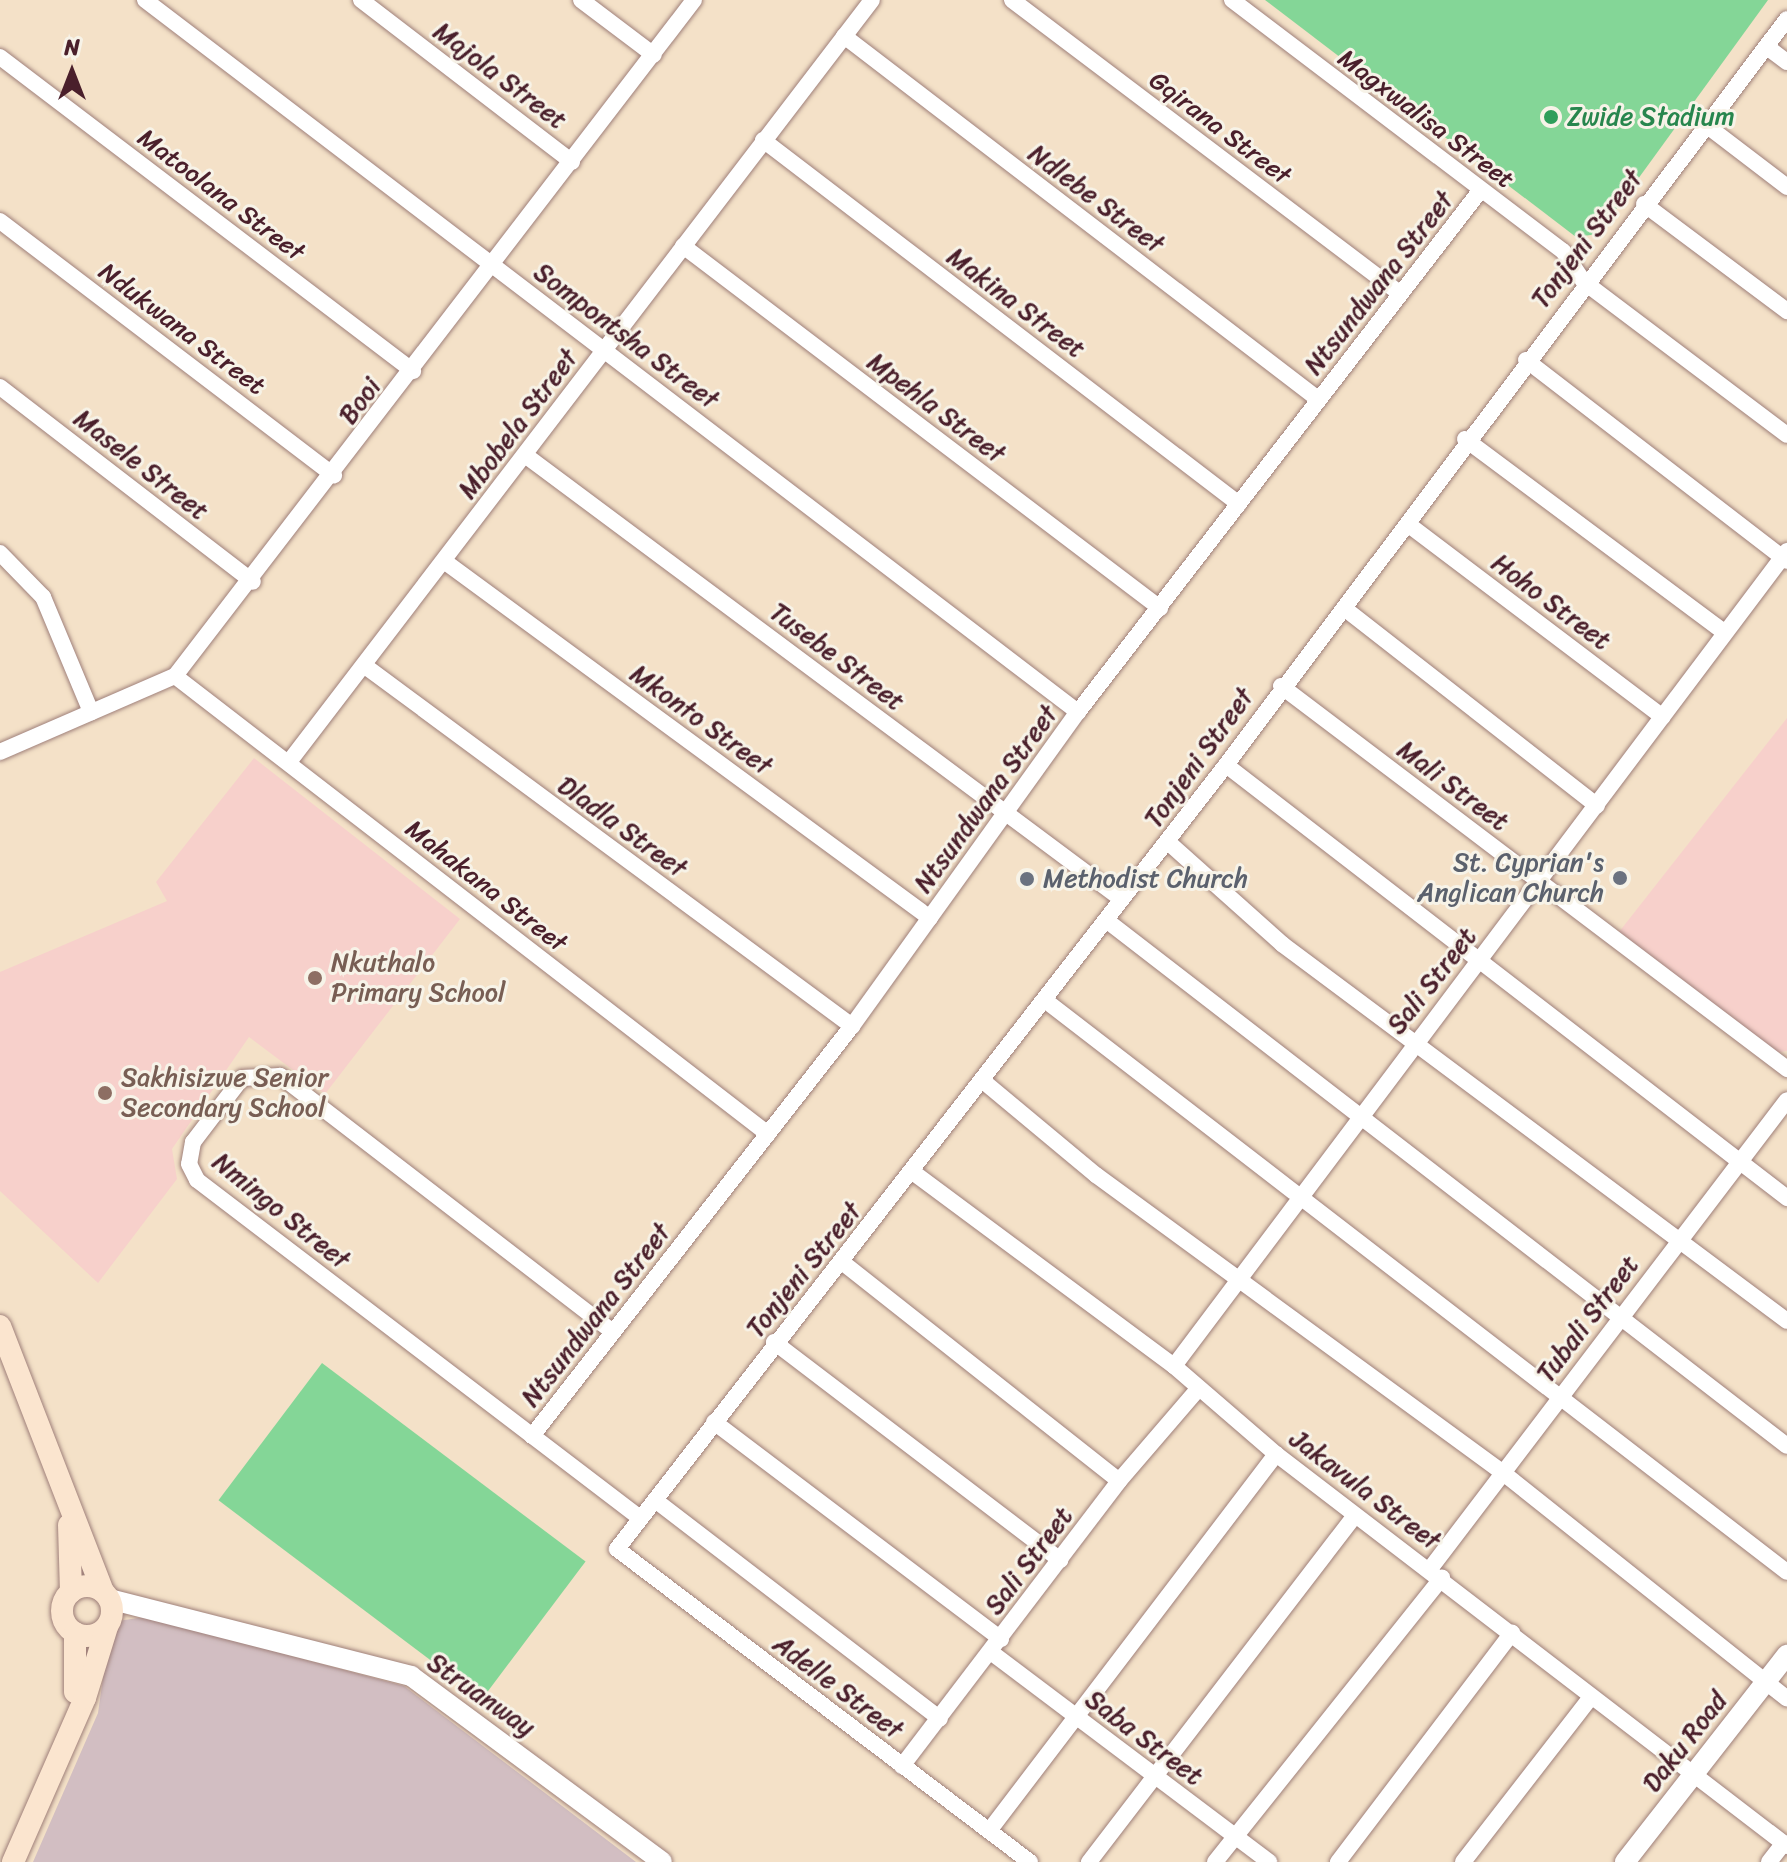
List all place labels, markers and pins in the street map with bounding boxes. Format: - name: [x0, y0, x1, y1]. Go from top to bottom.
- place label: Zwide Stadium: [1567, 101, 1736, 133]
- marker: Zwide Stadium: [1542, 108, 1560, 126]
- place label: St. Cyprian's Anglican Church: [1417, 847, 1604, 908]
- place label: Methodist Church: [1043, 863, 1248, 895]
- marker: St. Cyprian's Anglican Church: [1611, 869, 1629, 887]
- marker: Methodist Church: [1018, 870, 1036, 888]
- place label: Nkuthalo Primary School: [331, 947, 505, 1008]
- marker: Nkuthalo Primary School: [306, 969, 324, 987]
- place label: Sakhisizwe Senior Secondary School: [121, 1062, 328, 1124]
- marker: Sakhisizwe Senior Secondary School: [96, 1084, 114, 1102]

